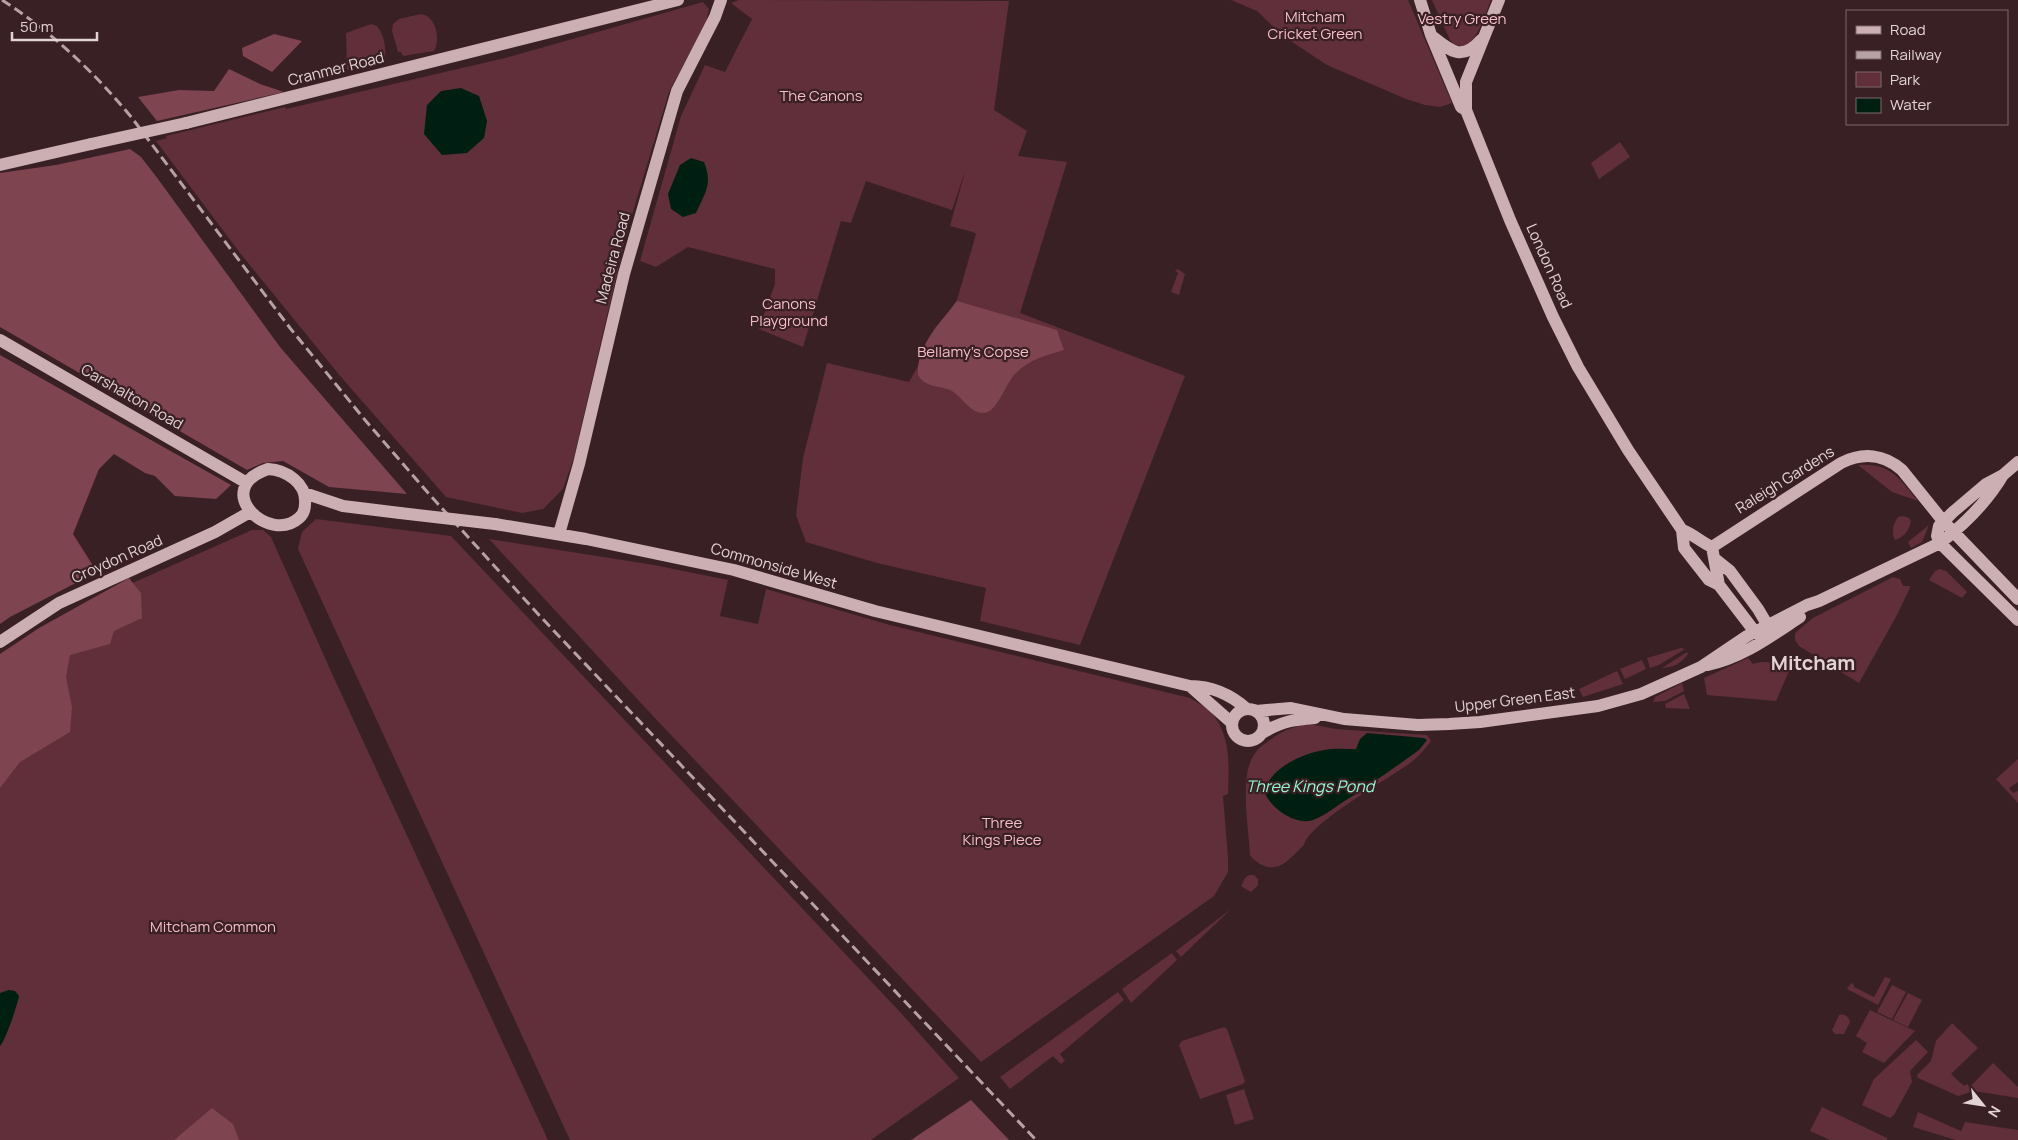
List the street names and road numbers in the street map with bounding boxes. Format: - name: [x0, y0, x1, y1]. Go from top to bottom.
- street label: Cranmer Road: [286, 46, 386, 91]
- street label: Madeira Road: [590, 210, 635, 306]
- street label: London Road: [1521, 220, 1577, 311]
- street label: Carshalton Road: [77, 359, 187, 434]
- street label: Raleigh Gardens: [1731, 441, 1838, 518]
- street label: Croydon Road: [68, 529, 166, 588]
- street label: Commonside West: [708, 537, 840, 594]
- street label: Upper Green East: [1453, 682, 1576, 717]

